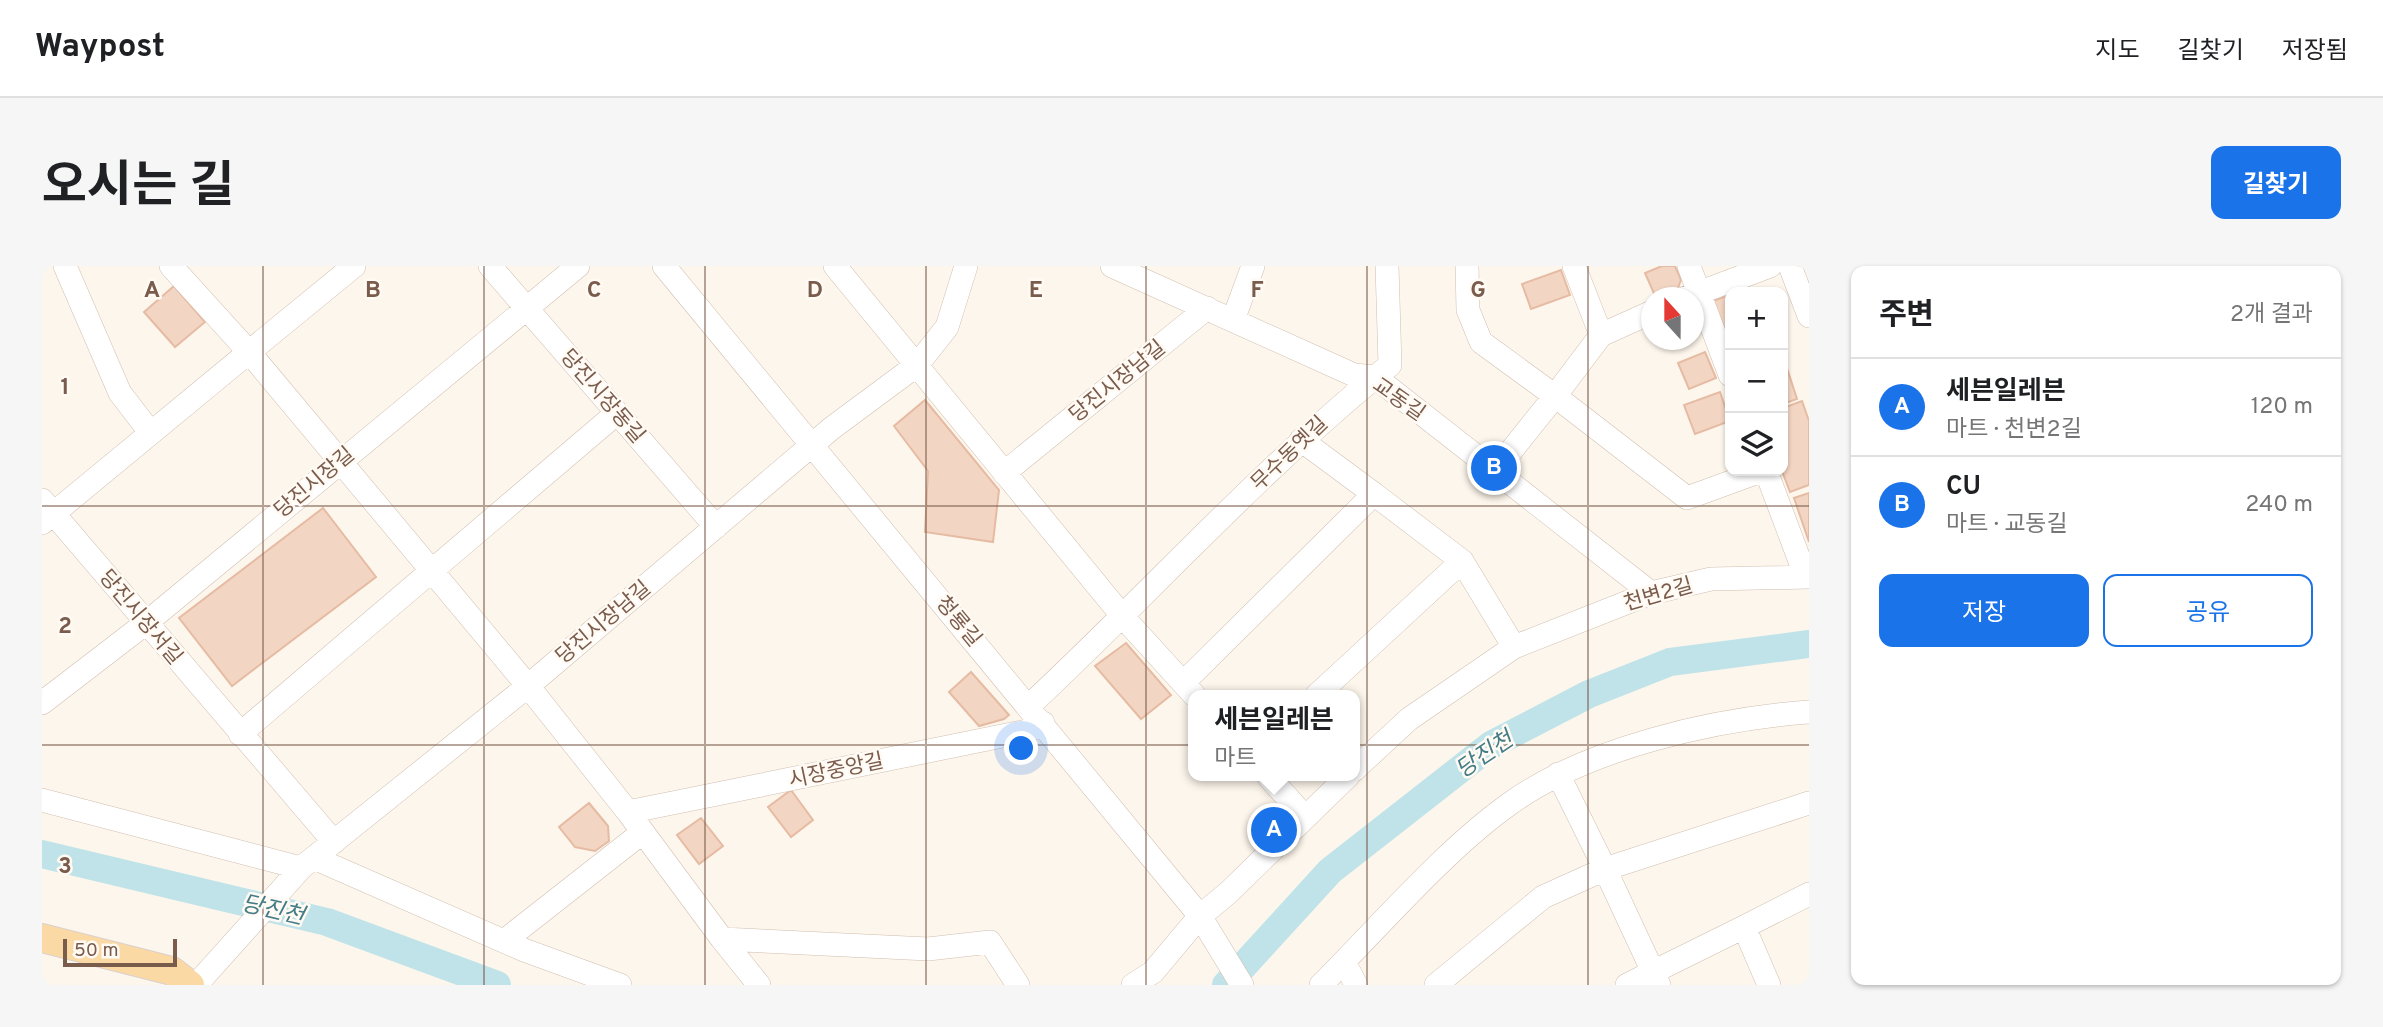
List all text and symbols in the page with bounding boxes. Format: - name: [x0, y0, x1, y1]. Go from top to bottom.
- text: Waypost: [35, 27, 165, 69]
- text: 지도: [2095, 37, 2140, 67]
- text: 길찾기: [2178, 37, 2244, 67]
- text: 저장됨: [2282, 37, 2348, 67]
- button: 길찾기: [2211, 146, 2341, 219]
- text: 오시는 길: [42, 158, 235, 220]
- text: A: [144, 277, 160, 306]
- text: B: [365, 277, 381, 306]
- text: C: [587, 277, 601, 306]
- text: D: [807, 277, 823, 306]
- text: E: [1029, 277, 1043, 306]
- text: F: [1250, 277, 1264, 306]
- text: G: [1470, 277, 1486, 306]
- north arrow: [1641, 287, 1704, 350]
- map controls: [1725, 287, 1788, 476]
- button: +: [1725, 287, 1788, 350]
- text: 주변: [1879, 298, 1934, 335]
- text: 2개 결과: [2230, 301, 2313, 330]
- street label: 당진시장남길: [1064, 335, 1171, 429]
- street label: 당진시장동길: [554, 344, 650, 450]
- button: −: [1725, 350, 1788, 413]
- street label: 교동길: [1367, 373, 1430, 428]
- text: 1: [60, 374, 70, 403]
- text: 세븐일레븐: [1946, 376, 2066, 409]
- text: A: [1894, 393, 1910, 422]
- text: 120 m: [2251, 393, 2313, 422]
- street label: 무수동옛길: [1246, 411, 1334, 497]
- button: layers: [1725, 413, 1788, 476]
- text: 마트 · 천변2길: [1946, 416, 2082, 445]
- street label: 당진시장길: [269, 442, 361, 525]
- pin: B: [1471, 442, 1517, 494]
- text: CU: [1946, 471, 1981, 504]
- text: B: [1894, 491, 1910, 520]
- text: 240 m: [2245, 491, 2313, 520]
- text: 마트 · 교동길: [1946, 511, 2068, 540]
- street label: 당진시장서길: [92, 565, 187, 671]
- street label: 천변2길: [1621, 573, 1696, 618]
- button: 저장: [1879, 574, 2089, 647]
- button: 공유: [2103, 574, 2313, 647]
- street label: 당진시장남길: [551, 576, 657, 671]
- street label: 청룡길: [929, 591, 987, 653]
- text: 2: [58, 613, 72, 642]
- popup: [1188, 690, 1360, 781]
- text: 세븐일레븐: [1214, 705, 1334, 738]
- water label: 당진천: [1451, 725, 1522, 786]
- your location: [1004, 731, 1038, 765]
- text: 마트: [1214, 745, 1257, 774]
- street label: 시장중앙길: [786, 748, 886, 795]
- pin: A: [1251, 804, 1297, 856]
- text: 3: [58, 853, 72, 882]
- water label: 당진천: [238, 890, 309, 933]
- scale bar: [63, 936, 177, 968]
- text: 50 m: [74, 939, 119, 963]

